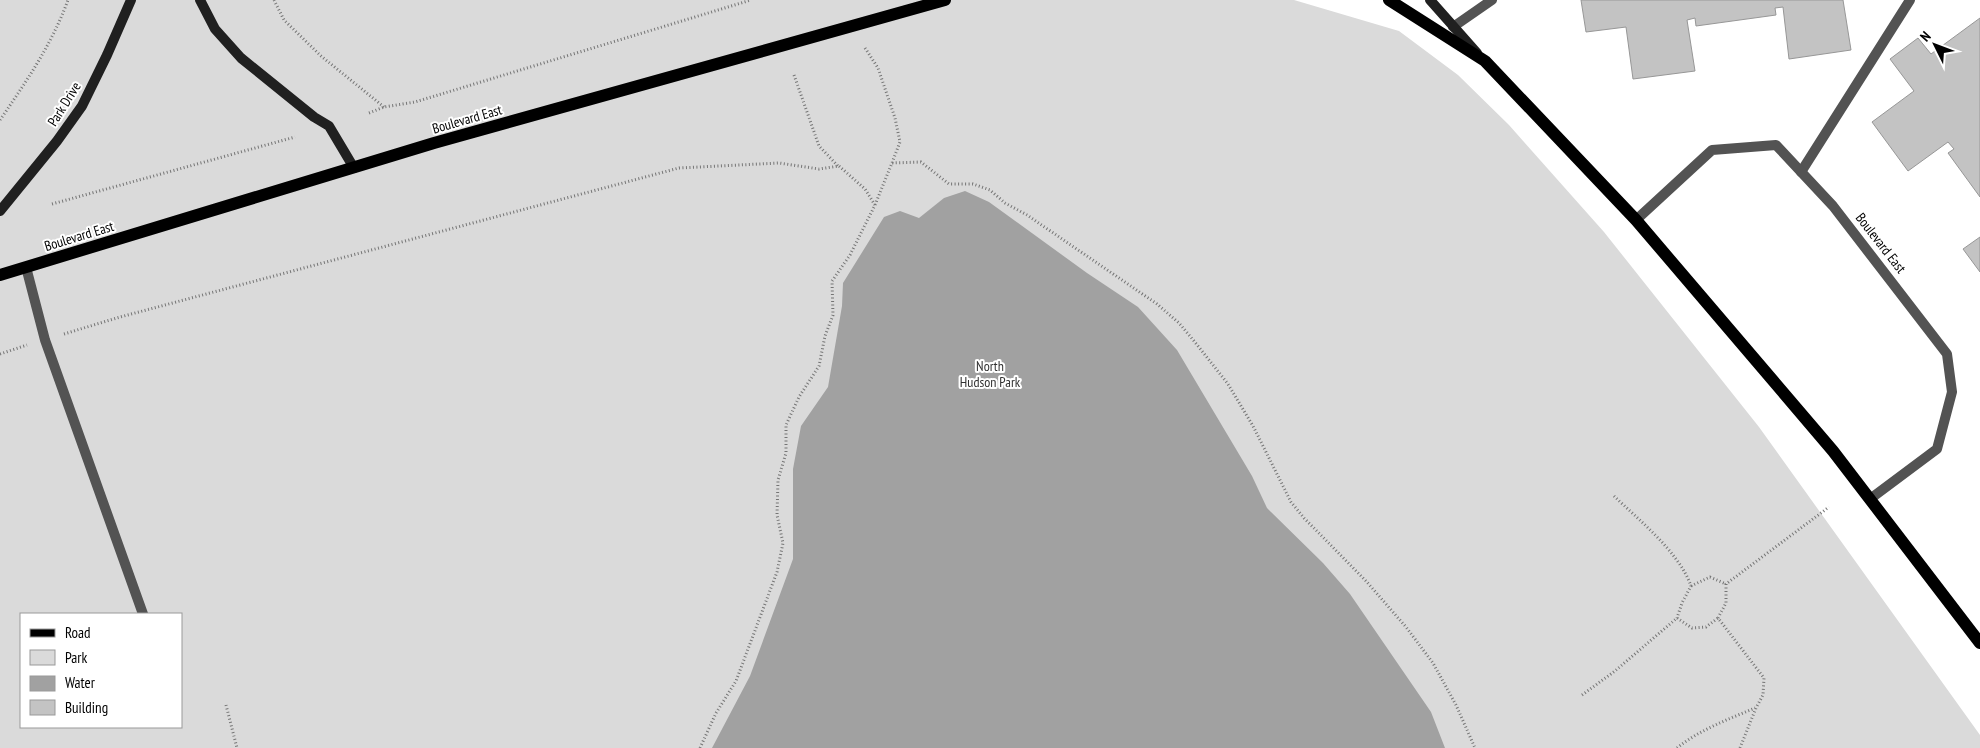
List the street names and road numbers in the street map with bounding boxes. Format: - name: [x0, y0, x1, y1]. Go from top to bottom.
- street label: Park Drive: [43, 78, 85, 129]
- street label: Boulevard East: [430, 100, 504, 138]
- street label: Boulevard East: [1852, 209, 1910, 277]
- street label: Boulevard East: [42, 217, 116, 255]

